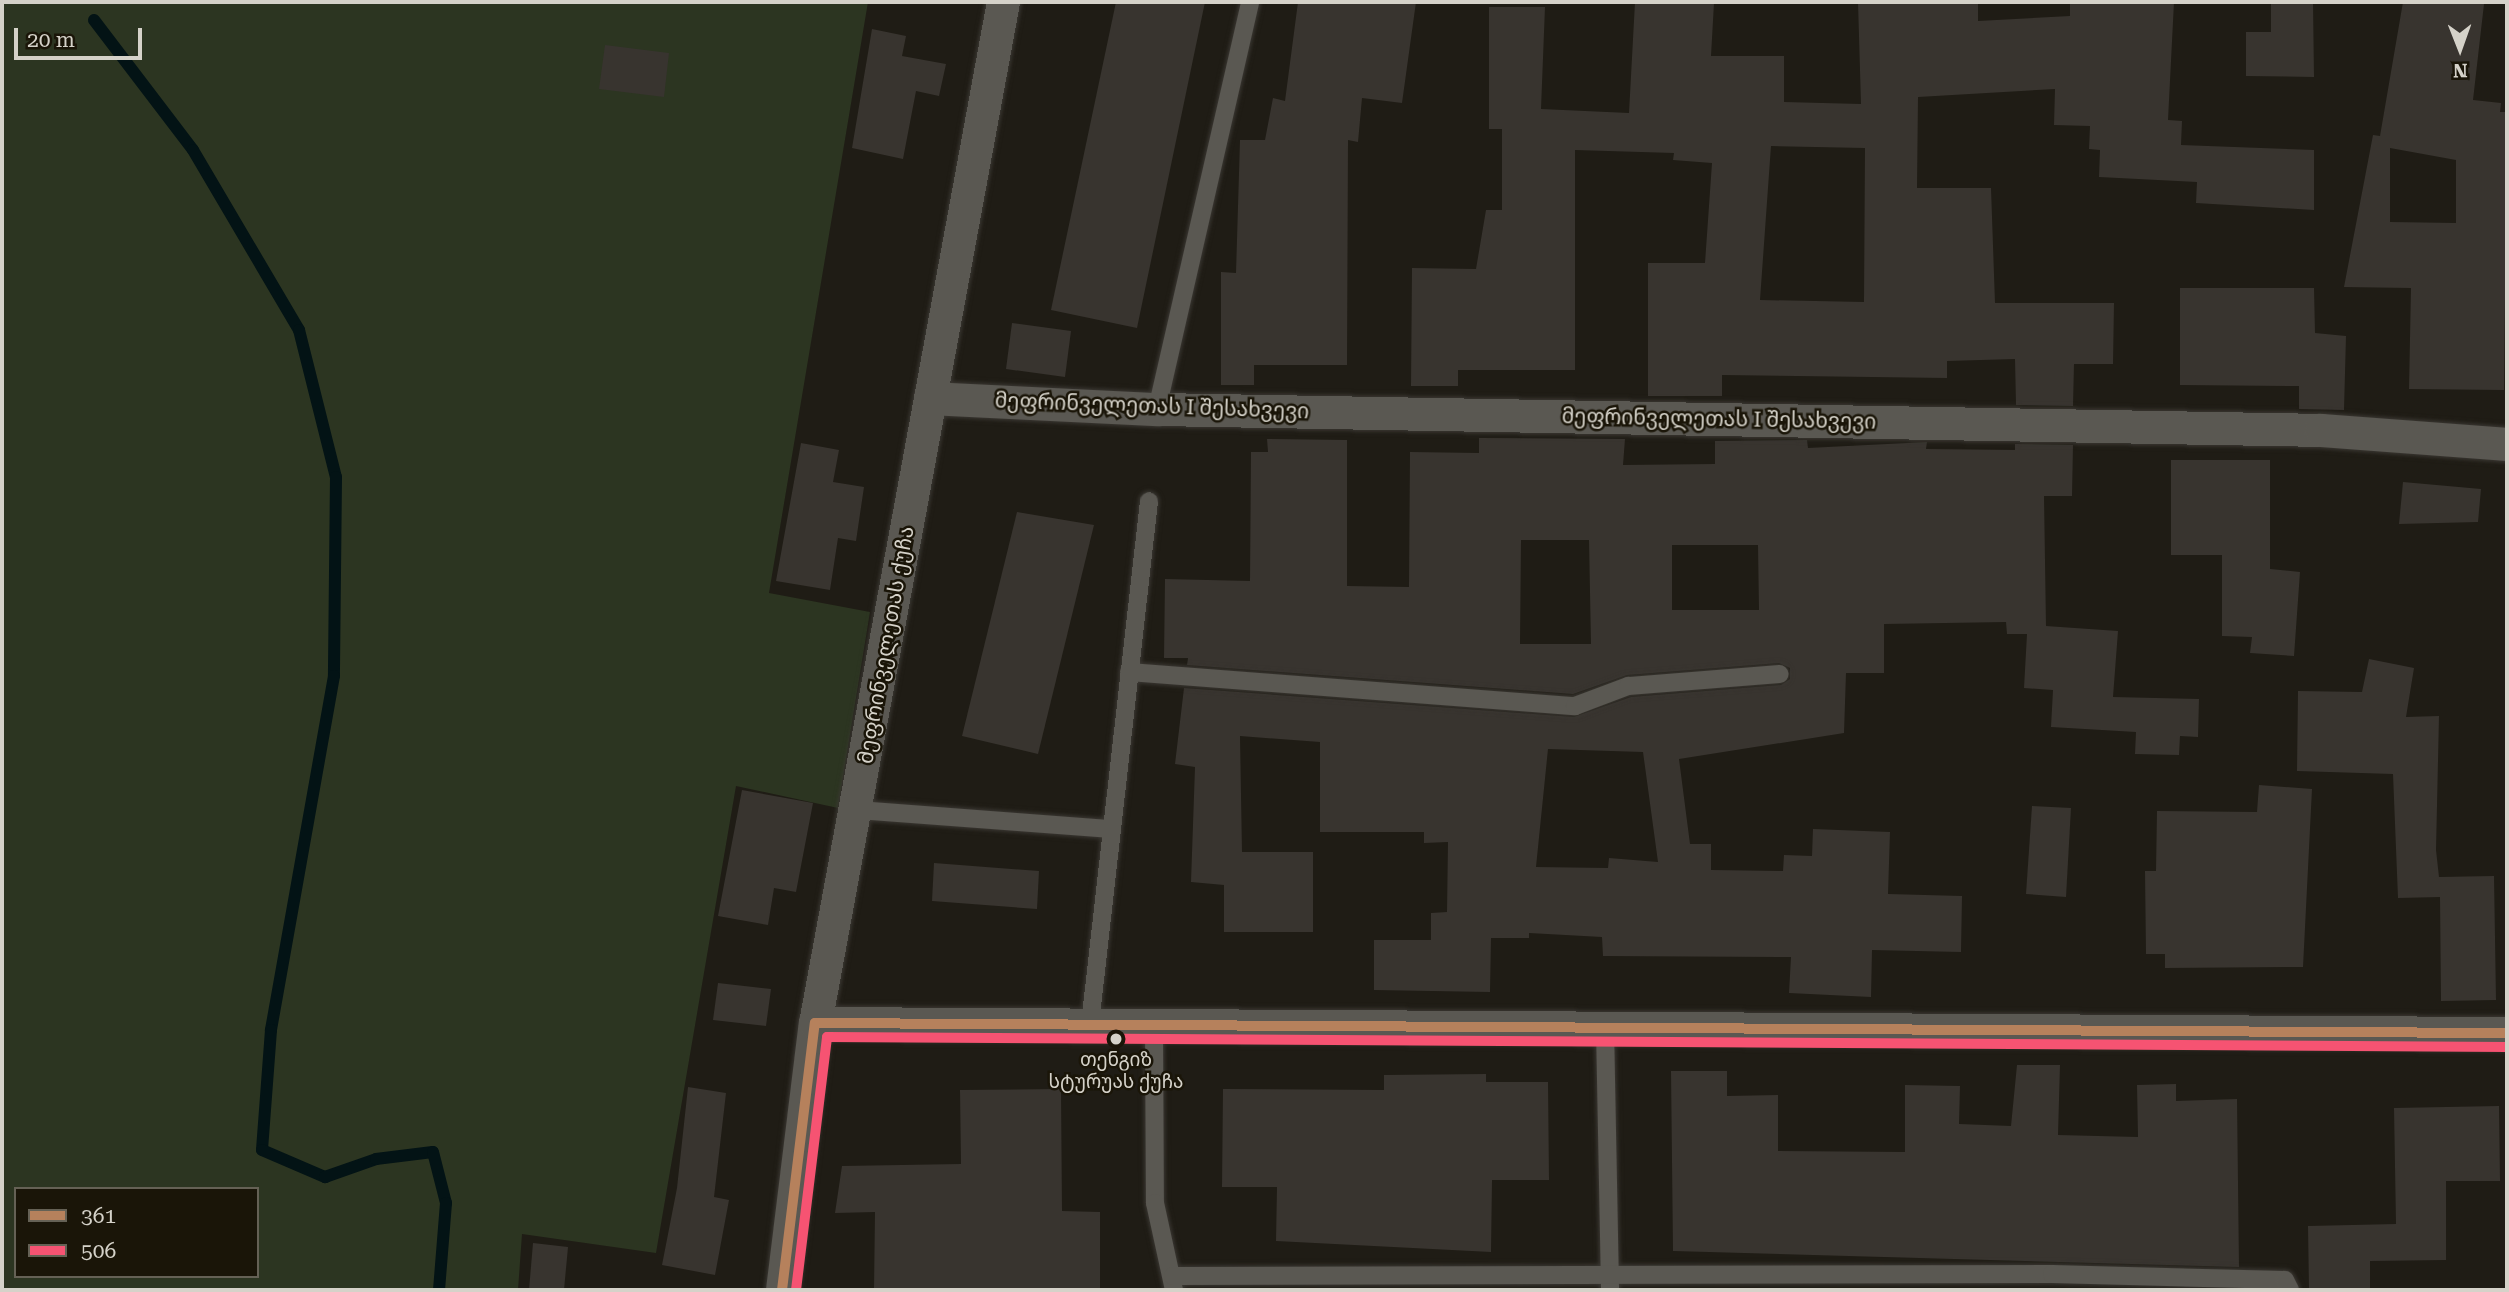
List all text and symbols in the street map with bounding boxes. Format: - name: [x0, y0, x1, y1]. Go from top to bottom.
- scale bar: [18, 14, 145, 58]
- north arrow: [2425, 14, 2495, 84]
- text: 20 m: [27, 28, 75, 52]
- text: N: [2453, 59, 2468, 82]
- street label: მეფრინველეთას I შესახვევი: [994, 388, 1310, 424]
- street label: მეფრინველეთას I შესახვევი: [1562, 404, 1876, 434]
- street label: მეფრინველეთას ქუჩა: [853, 524, 919, 766]
- marker: თენგიზ სტურუას ქუჩა: [1109, 1032, 1123, 1046]
- place label: თენგიზ სტურუას ქუჩა: [1048, 1049, 1184, 1093]
- legend: [14, 1187, 259, 1278]
- text: 361: [81, 1204, 116, 1228]
- text: 506: [81, 1239, 116, 1263]

